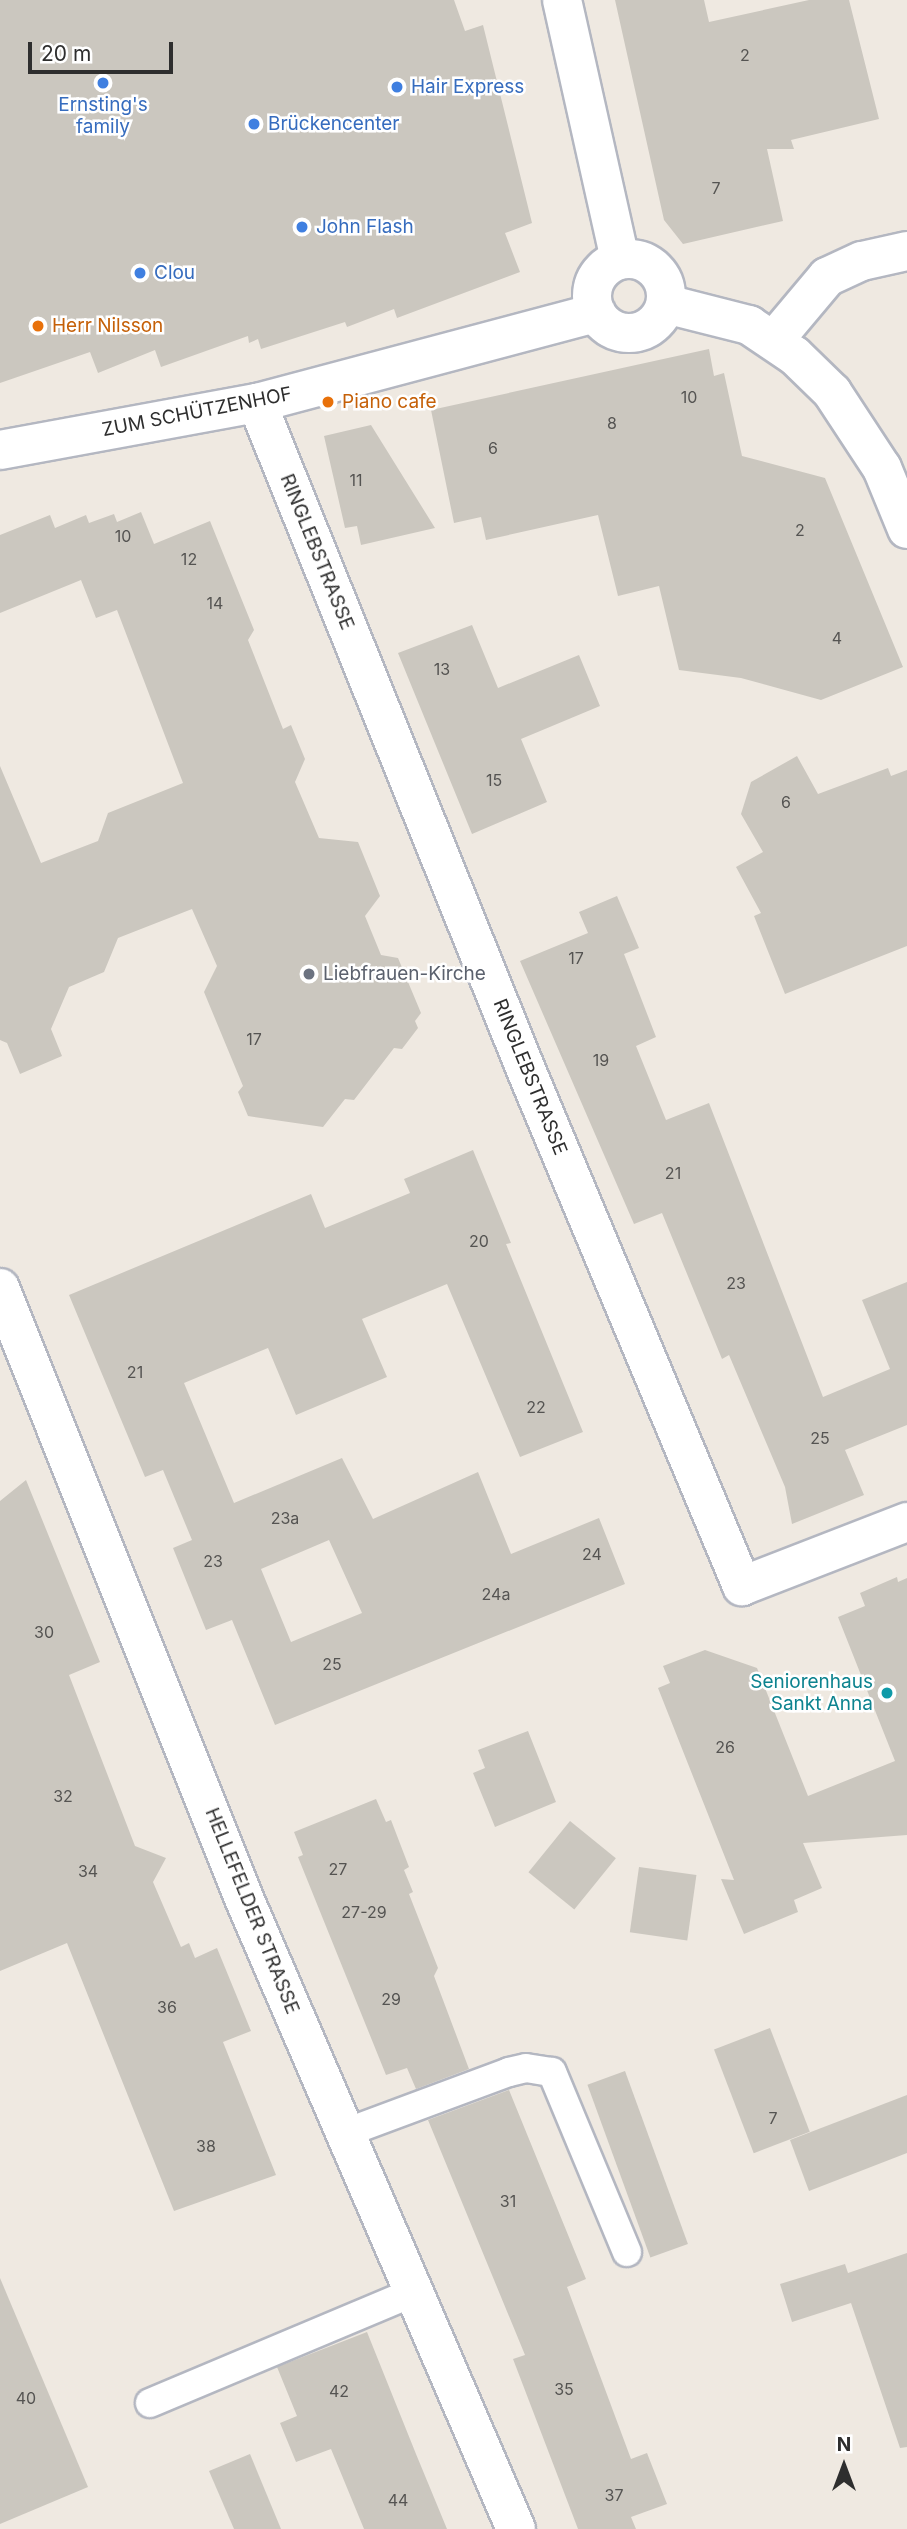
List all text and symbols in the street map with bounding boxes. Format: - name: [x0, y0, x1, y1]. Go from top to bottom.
- scale bar: [32, 28, 177, 72]
- text: 20 m: [41, 41, 91, 66]
- house number: 2: [740, 45, 750, 65]
- marker: Ernsting's family: [95, 75, 111, 91]
- place label: Hair Express: [411, 76, 524, 98]
- marker: Hair Express: [389, 79, 405, 95]
- place label: Ernsting's family: [58, 94, 148, 138]
- place label: Brückencenter: [268, 113, 399, 135]
- marker: Brückencenter: [246, 116, 262, 132]
- house number: 7: [711, 178, 721, 198]
- place label: John Flash: [316, 216, 414, 238]
- marker: John Flash: [294, 219, 310, 235]
- place label: Clou: [154, 262, 195, 284]
- marker: Clou: [132, 265, 148, 281]
- place label: Herr Nilsson: [52, 315, 163, 337]
- marker: Herr Nilsson: [30, 318, 46, 334]
- street label: ZUM SCHÜTZENHOF: [100, 382, 294, 442]
- house number: 10: [681, 387, 697, 407]
- place label: Piano cafe: [342, 391, 437, 413]
- marker: Piano cafe: [320, 394, 336, 410]
- house number: 8: [607, 413, 617, 433]
- house number: 6: [488, 438, 498, 458]
- house number: 11: [349, 470, 363, 490]
- street label: RINGLEBSTRASSE: [275, 471, 359, 633]
- house number: 2: [795, 520, 805, 540]
- house number: 10: [115, 526, 131, 546]
- house number: 12: [181, 549, 197, 569]
- house number: 14: [207, 593, 223, 613]
- house number: 4: [832, 628, 842, 648]
- house number: 13: [434, 659, 450, 679]
- house number: 15: [486, 770, 502, 790]
- house number: 6: [781, 792, 791, 812]
- house number: 17: [568, 948, 584, 968]
- place label: Liebfrauen-Kirche: [323, 963, 486, 985]
- marker: Liebfrauen-Kirche: [301, 966, 317, 982]
- street label: RINGLEBSTRASSE: [488, 996, 572, 1158]
- house number: 17: [246, 1029, 262, 1049]
- house number: 19: [593, 1050, 609, 1070]
- house number: 21: [665, 1163, 681, 1183]
- house number: 20: [469, 1231, 489, 1251]
- house number: 23: [726, 1273, 746, 1293]
- house number: 21: [127, 1362, 143, 1382]
- house number: 22: [526, 1397, 546, 1417]
- house number: 25: [810, 1428, 830, 1448]
- house number: 23a: [271, 1508, 299, 1528]
- house number: 24: [582, 1544, 602, 1564]
- house number: 23: [203, 1551, 223, 1571]
- house number: 24a: [482, 1584, 510, 1604]
- house number: 30: [34, 1622, 54, 1642]
- house number: 25: [322, 1654, 342, 1674]
- place label: Seniorenhaus Sankt Anna: [750, 1671, 873, 1715]
- marker: Seniorenhaus Sankt Anna: [879, 1685, 895, 1701]
- house number: 26: [715, 1737, 735, 1757]
- house number: 32: [53, 1786, 73, 1806]
- street label: HELLEFELDER STRASSE: [200, 1805, 304, 2017]
- house number: 27: [329, 1859, 347, 1879]
- house number: 34: [78, 1861, 98, 1881]
- house number: 27-29: [341, 1902, 387, 1922]
- house number: 29: [381, 1989, 401, 2009]
- house number: 36: [157, 1997, 177, 2017]
- house number: 7: [768, 2108, 778, 2128]
- house number: 38: [196, 2136, 216, 2156]
- house number: 31: [500, 2191, 516, 2211]
- house number: 35: [554, 2379, 574, 2399]
- house number: 42: [329, 2381, 349, 2401]
- house number: 40: [16, 2388, 36, 2408]
- north arrow: [809, 2431, 879, 2501]
- text: N: [837, 2433, 851, 2456]
- house number: 37: [605, 2485, 623, 2505]
- house number: 44: [388, 2490, 408, 2510]

